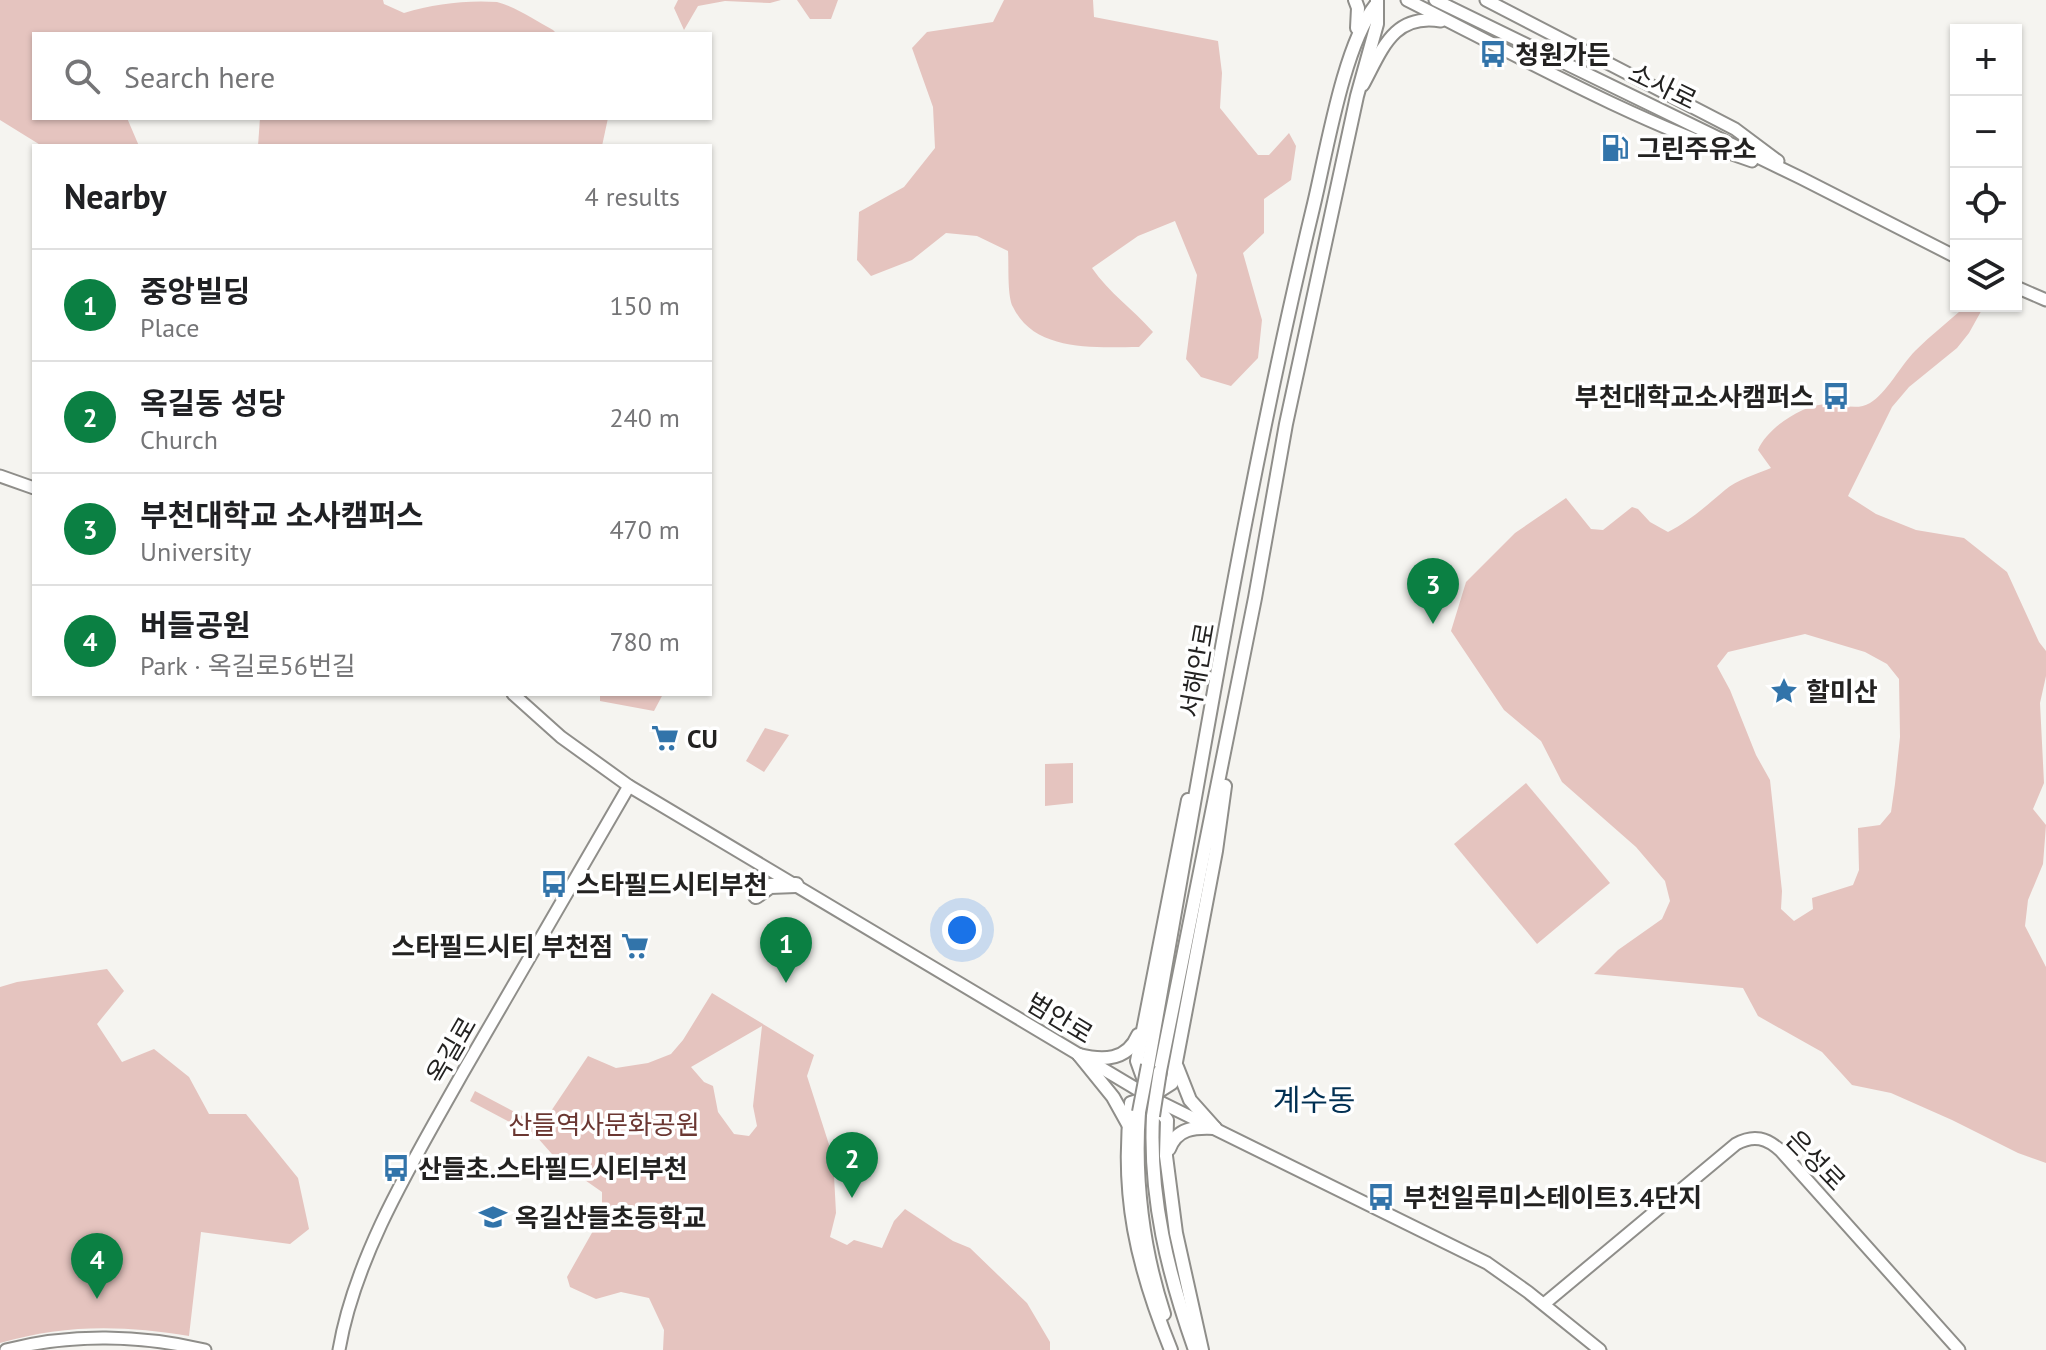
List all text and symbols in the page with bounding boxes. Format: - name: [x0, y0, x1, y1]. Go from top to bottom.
- map controls: [1950, 24, 2022, 312]
- button: +: [1950, 24, 2022, 96]
- search box: [32, 32, 712, 120]
- place label: 청원가든: [1515, 38, 1611, 71]
- bus stop icon: 청원가든: [1478, 39, 1508, 69]
- icon: search: [60, 54, 104, 98]
- street label: 소사로: [1624, 55, 1702, 117]
- text: Search here: [124, 57, 275, 96]
- button: −: [1950, 96, 2022, 168]
- place label: 그린주유소: [1637, 132, 1757, 165]
- fuel station icon: 그린주유소: [1600, 133, 1630, 163]
- button: locate: [1950, 168, 2022, 240]
- text: Nearby: [64, 174, 166, 218]
- text: 4 results: [585, 180, 680, 213]
- button: layers: [1950, 240, 2022, 312]
- text: 중앙빌딩: [140, 271, 250, 310]
- text: 1: [83, 289, 97, 322]
- text: 150 m: [609, 289, 680, 322]
- text: Place: [140, 311, 199, 344]
- place label: 부천대학교소사캠퍼스: [1575, 380, 1814, 413]
- bus stop icon: 부천대학교소사캠퍼스: [1821, 381, 1851, 411]
- text: 옥길동 성당: [140, 383, 286, 422]
- text: 2: [83, 401, 97, 434]
- text: 240 m: [609, 401, 680, 434]
- text: Church: [140, 423, 218, 456]
- text: 부천대학교 소사캠퍼스: [140, 495, 424, 534]
- text: 3: [83, 513, 97, 546]
- text: 470 m: [609, 513, 680, 546]
- text: University: [140, 535, 251, 568]
- pin: 3: [1407, 558, 1459, 624]
- text: 버들공원: [140, 605, 250, 644]
- street label: 서해안로: [1172, 620, 1222, 720]
- text: 4: [83, 625, 97, 658]
- text: 780 m: [609, 625, 680, 658]
- text: Park · 옥길로56번길: [140, 649, 356, 682]
- place label: 할미산: [1806, 675, 1878, 708]
- place icon: 할미산: [1769, 676, 1799, 706]
- place label: CU: [687, 722, 718, 755]
- supermarket icon: CU: [650, 723, 680, 753]
- place label: 스타필드시티부천: [576, 868, 767, 901]
- bus stop icon: 스타필드시티부천: [539, 869, 569, 899]
- your location: [942, 910, 982, 950]
- pin: 1: [760, 917, 812, 983]
- place label: 스타필드시티 부천점: [391, 930, 613, 963]
- supermarket icon: 스타필드시티 부천점: [620, 931, 650, 961]
- street label: 범안로: [1021, 985, 1099, 1051]
- street label: 옥길로: [419, 1011, 483, 1089]
- district label: 계수동: [1273, 1080, 1355, 1119]
- park label: 산들역사문화공원: [508, 1108, 700, 1141]
- street label: 은성로: [1779, 1123, 1853, 1197]
- pin: 2: [826, 1132, 878, 1198]
- place label: 산들초.스타필드시티부천: [418, 1152, 688, 1185]
- bus stop icon: 산들초.스타필드시티부천: [381, 1153, 411, 1183]
- place label: 부천일루미스테이트3.4단지: [1403, 1181, 1702, 1214]
- bus stop icon: 부천일루미스테이트3.4단지: [1366, 1182, 1396, 1212]
- place label: 옥길산들초등학교: [515, 1201, 706, 1234]
- school or university icon: 옥길산들초등학교: [478, 1202, 508, 1232]
- pin: 4: [71, 1233, 123, 1299]

